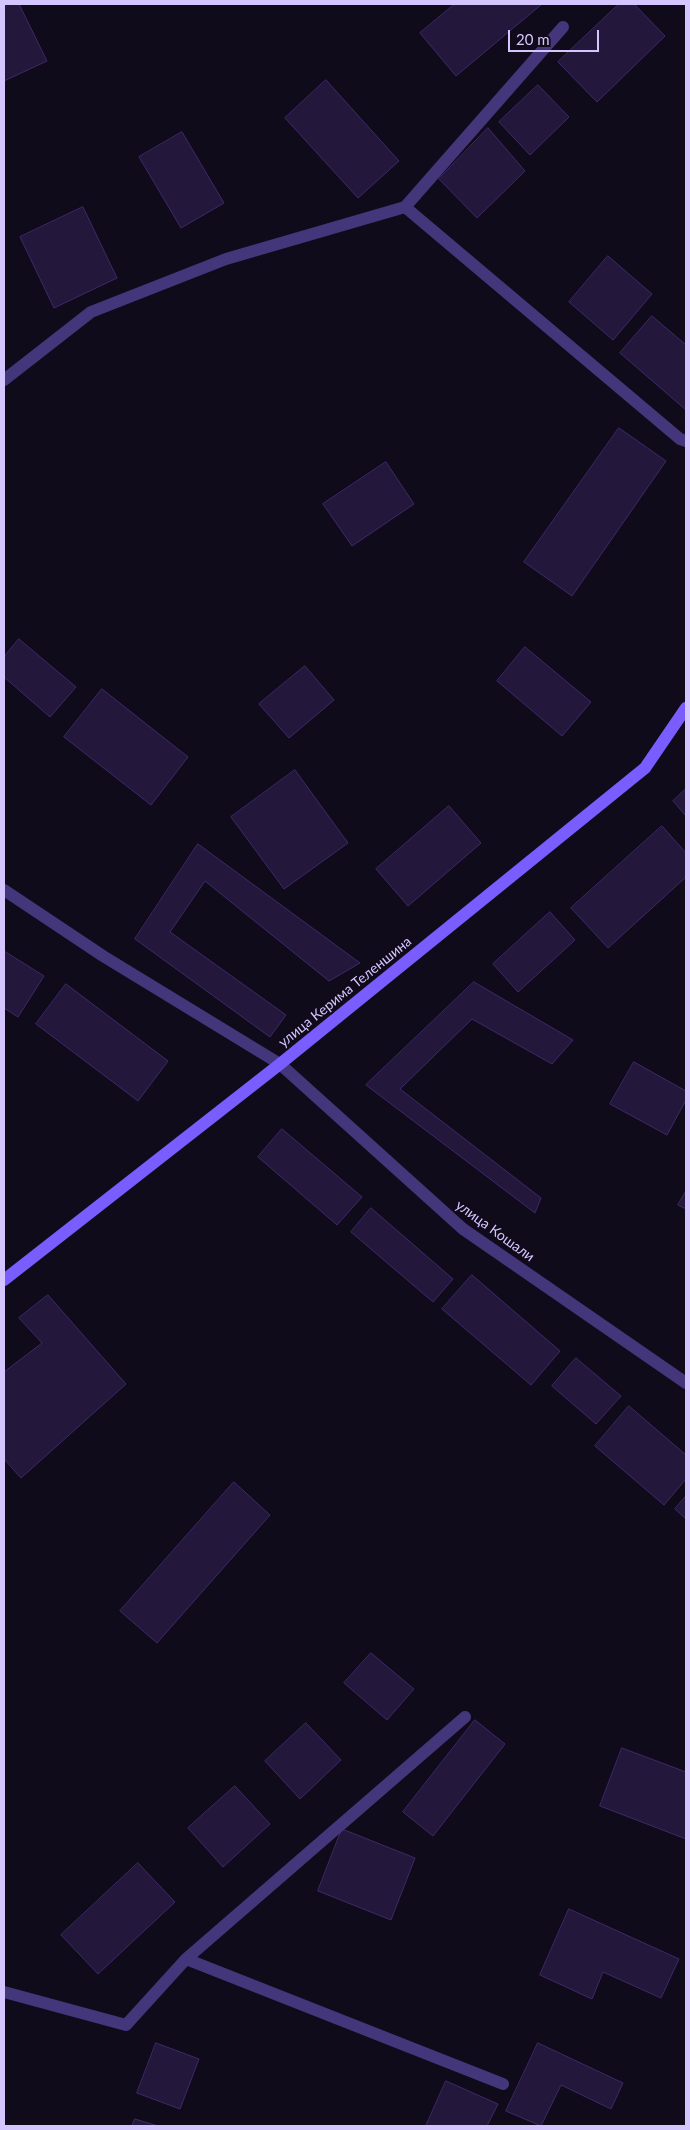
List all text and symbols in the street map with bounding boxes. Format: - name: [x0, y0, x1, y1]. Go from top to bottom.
- scale bar: [510, 20, 601, 52]
- text: 20 m: [516, 30, 550, 48]
- street label: улица Керима Теленшина: [275, 933, 415, 1051]
- street label: улица Кошали: [452, 1197, 538, 1265]

